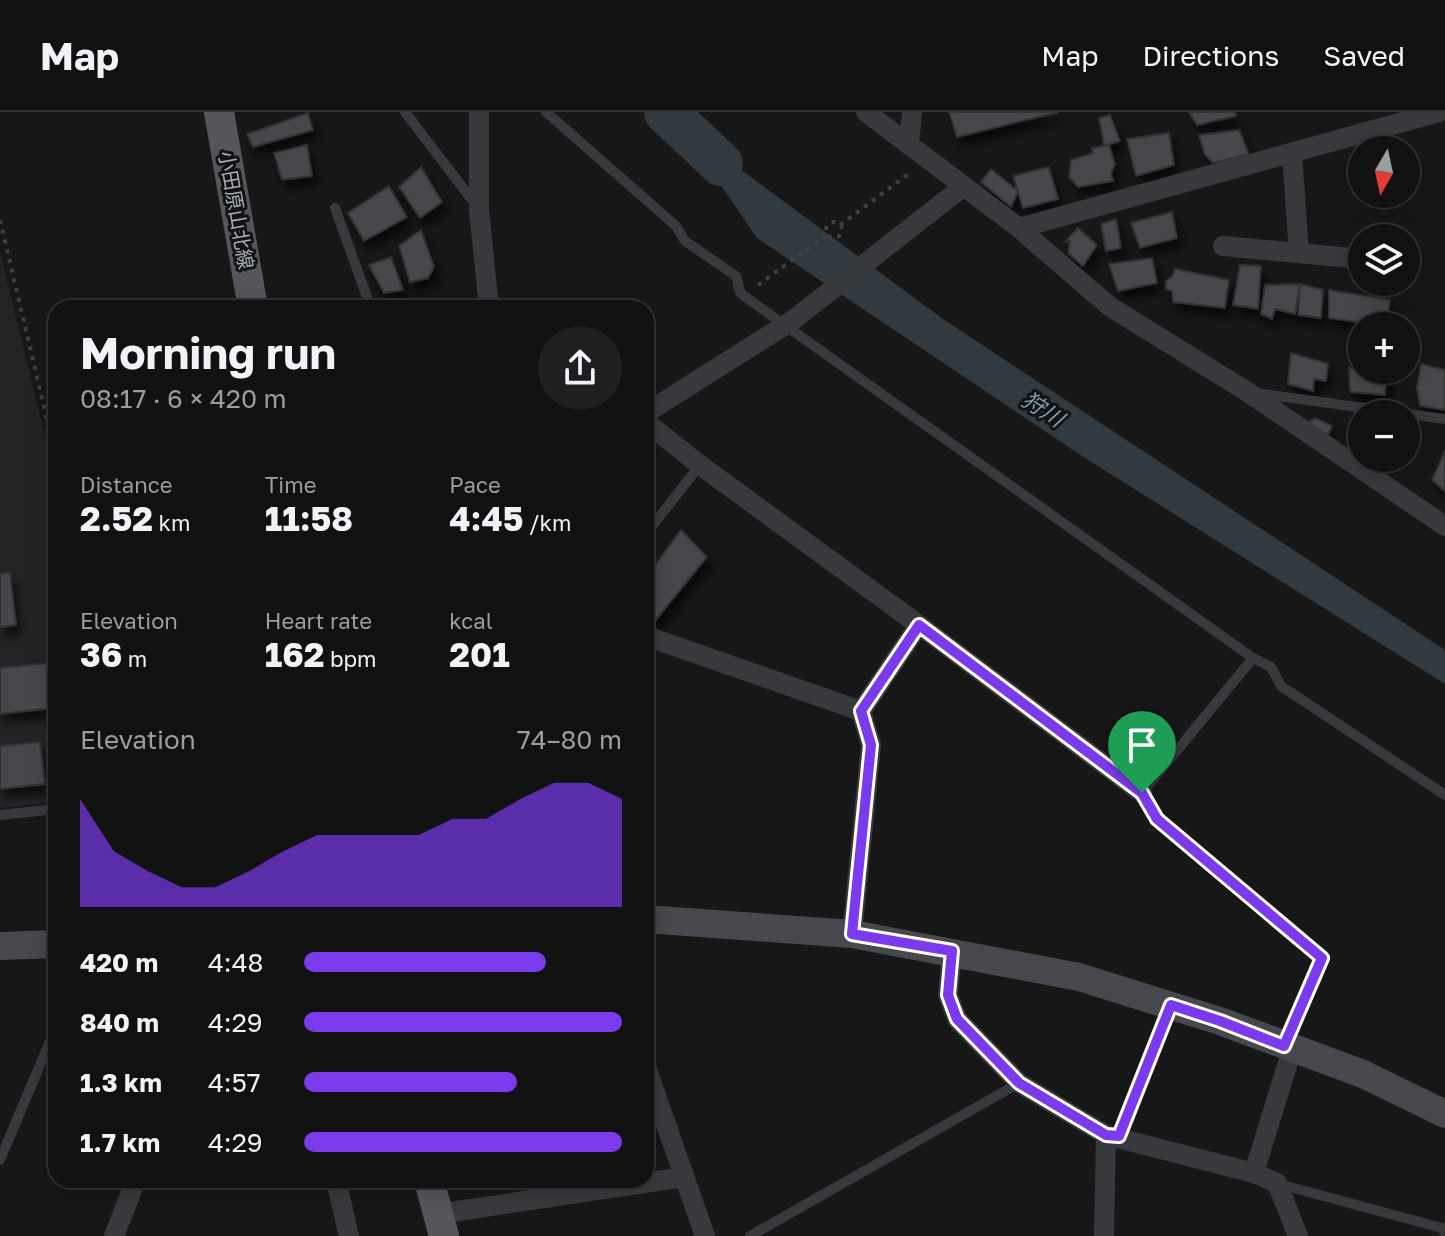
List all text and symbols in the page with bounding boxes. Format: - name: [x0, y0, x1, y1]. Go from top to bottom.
- text: Map: [40, 33, 119, 78]
- text: Map: [1041, 39, 1098, 72]
- text: Directions: [1142, 39, 1279, 72]
- text: Saved: [1323, 39, 1405, 72]
- north arrow: [1348, 136, 1420, 208]
- map controls: [1348, 136, 1420, 472]
- street label: 小田原山北線: [215, 149, 259, 271]
- button: layers: [1348, 224, 1420, 296]
- button: +: [1348, 312, 1420, 384]
- text: Morning run: [80, 326, 336, 379]
- button: share: [538, 326, 622, 410]
- text: 08:17 · 6 × 420 m: [80, 383, 287, 414]
- water label: 狩川: [1017, 385, 1071, 433]
- button: −: [1348, 400, 1420, 472]
- text: Distance: [80, 471, 172, 498]
- text: Time: [265, 471, 316, 498]
- text: Pace: [449, 471, 501, 498]
- text: 2.52: [80, 498, 153, 538]
- text: 11:58: [265, 498, 353, 538]
- text: 4:45: [449, 498, 523, 538]
- text: km: [153, 509, 191, 536]
- text: /km: [523, 509, 571, 536]
- text: Elevation: [80, 607, 178, 634]
- text: Heart rate: [265, 607, 372, 634]
- text: kcal: [449, 607, 493, 634]
- text: 36: [80, 634, 122, 674]
- text: 162: [265, 634, 325, 674]
- text: 201: [449, 634, 510, 674]
- text: m: [122, 645, 147, 672]
- text: bpm: [325, 645, 377, 672]
- pin: [1108, 711, 1176, 793]
- icon: arrive: [1120, 723, 1164, 767]
- text: Elevation: [80, 724, 196, 755]
- text: 74–80 m: [517, 724, 622, 755]
- text: 420 m: [80, 947, 158, 978]
- text: 4:48: [208, 947, 263, 978]
- text: 840 m: [80, 1007, 159, 1038]
- text: 4:29: [208, 1007, 262, 1038]
- text: 1.3 km: [80, 1067, 162, 1098]
- text: 4:57: [208, 1067, 261, 1098]
- text: 1.7 km: [80, 1127, 160, 1158]
- text: 4:29: [208, 1127, 262, 1158]

